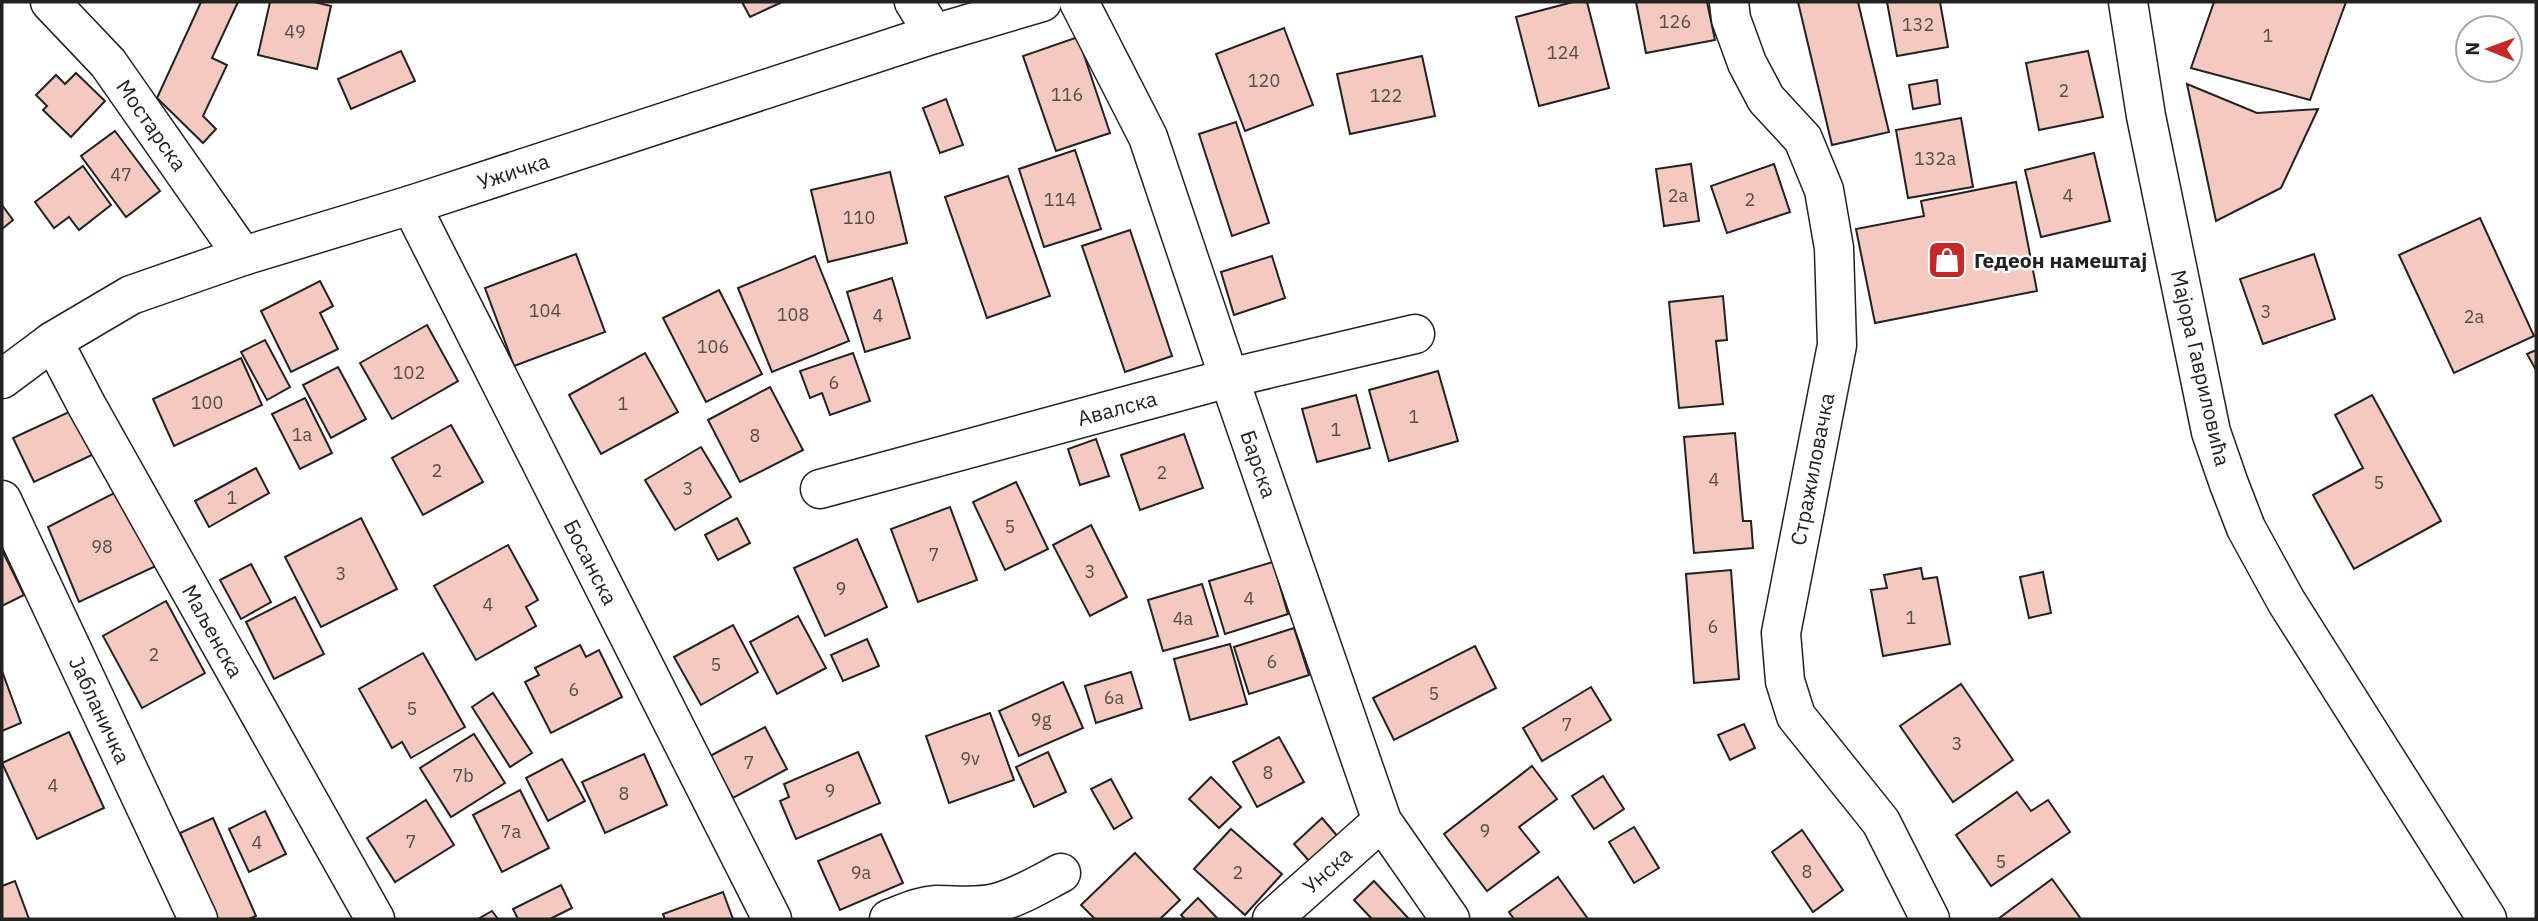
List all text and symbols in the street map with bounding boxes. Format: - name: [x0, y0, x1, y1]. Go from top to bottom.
- house number: 126: [1659, 10, 1691, 33]
- house number: 132: [1902, 13, 1934, 36]
- north arrow: [2454, 14, 2524, 84]
- house number: 49: [284, 20, 306, 43]
- house number: 1: [2263, 24, 2273, 47]
- house number: 124: [1547, 41, 1579, 64]
- text: N: [2460, 42, 2484, 56]
- house number: 120: [1248, 69, 1280, 92]
- street label: Мостарска: [110, 74, 194, 176]
- house number: 2: [2059, 79, 2069, 102]
- house number: 116: [1051, 83, 1083, 106]
- house number: 122: [1370, 84, 1402, 107]
- street label: Ужичка: [473, 146, 553, 196]
- house number: 132a: [1914, 147, 1956, 170]
- house number: 47: [110, 163, 132, 186]
- house number: 2a: [1668, 184, 1689, 207]
- house number: 4: [2063, 184, 2074, 207]
- house number: 114: [1044, 188, 1076, 211]
- house number: 2: [1745, 188, 1755, 211]
- house number: 110: [843, 206, 875, 229]
- shop icon: Гедеон намештај: [1926, 239, 1968, 281]
- place label: Гедеон намештај: [1974, 246, 2147, 274]
- street label: Мајора Гавриловића: [2165, 267, 2237, 469]
- house number: 104: [529, 299, 561, 322]
- house number: 3: [2261, 300, 2271, 323]
- house number: 108: [777, 303, 809, 326]
- house number: 4: [873, 304, 884, 327]
- house number: 2a: [2464, 305, 2485, 328]
- house number: 106: [697, 335, 729, 358]
- house number: 102: [393, 361, 425, 384]
- house number: 6: [829, 371, 839, 394]
- street label: Авалска: [1074, 384, 1160, 432]
- street label: Стражиловачка: [1783, 390, 1841, 548]
- house number: 100: [191, 391, 223, 414]
- house number: 1: [618, 392, 628, 415]
- house number: 1: [1409, 405, 1419, 428]
- house number: 1: [1331, 418, 1341, 441]
- house number: 1a: [292, 423, 313, 446]
- house number: 8: [750, 424, 760, 447]
- street label: Барска: [1234, 426, 1284, 502]
- house number: 2: [432, 459, 442, 482]
- house number: 2: [1157, 461, 1167, 484]
- house number: 4: [1709, 468, 1720, 491]
- house number: 5: [2374, 471, 2384, 494]
- house number: 3: [683, 477, 693, 500]
- house number: 1: [227, 486, 237, 509]
- street label: Босанска: [558, 514, 624, 610]
- house number: 5: [1005, 515, 1015, 538]
- house number: 98: [91, 535, 113, 558]
- house number: 7: [929, 543, 939, 566]
- house number: 3: [1085, 560, 1095, 583]
- house number: 3: [336, 562, 346, 585]
- house number: 9: [836, 577, 846, 600]
- street label: Маљенска: [176, 579, 250, 683]
- house number: 4: [1244, 587, 1255, 610]
- house number: 4: [483, 593, 494, 616]
- house number: 1: [1906, 606, 1916, 629]
- house number: 4a: [1173, 607, 1194, 630]
- house number: 6: [1708, 615, 1718, 638]
- house number: 2: [149, 643, 159, 666]
- house number: 6: [1267, 650, 1277, 673]
- street label: Јабланичка: [63, 652, 137, 768]
- house number: 5: [711, 653, 721, 676]
- house number: 6: [569, 678, 579, 701]
- house number: 5: [1429, 682, 1439, 705]
- house number: 6a: [1104, 686, 1125, 709]
- house number: 5: [407, 697, 417, 720]
- house number: 9g: [1031, 708, 1052, 731]
- house number: 7: [1562, 713, 1572, 736]
- house number: 3: [1952, 732, 1962, 755]
- house number: 9v: [960, 747, 980, 770]
- house number: 7: [744, 751, 754, 774]
- house number: 8: [1263, 761, 1273, 784]
- house number: 7b: [452, 764, 474, 787]
- house number: 4: [48, 774, 59, 797]
- house number: 9: [825, 779, 835, 802]
- house number: 8: [619, 782, 629, 805]
- house number: 9: [1480, 819, 1490, 842]
- house number: 7a: [501, 820, 522, 843]
- house number: 7: [406, 830, 416, 853]
- house number: 4: [252, 831, 263, 854]
- street label: Унска: [1296, 840, 1358, 900]
- house number: 5: [1996, 850, 2006, 873]
- house number: 8: [1802, 860, 1812, 883]
- house number: 9a: [851, 861, 872, 884]
- house number: 2: [1233, 861, 1243, 884]

